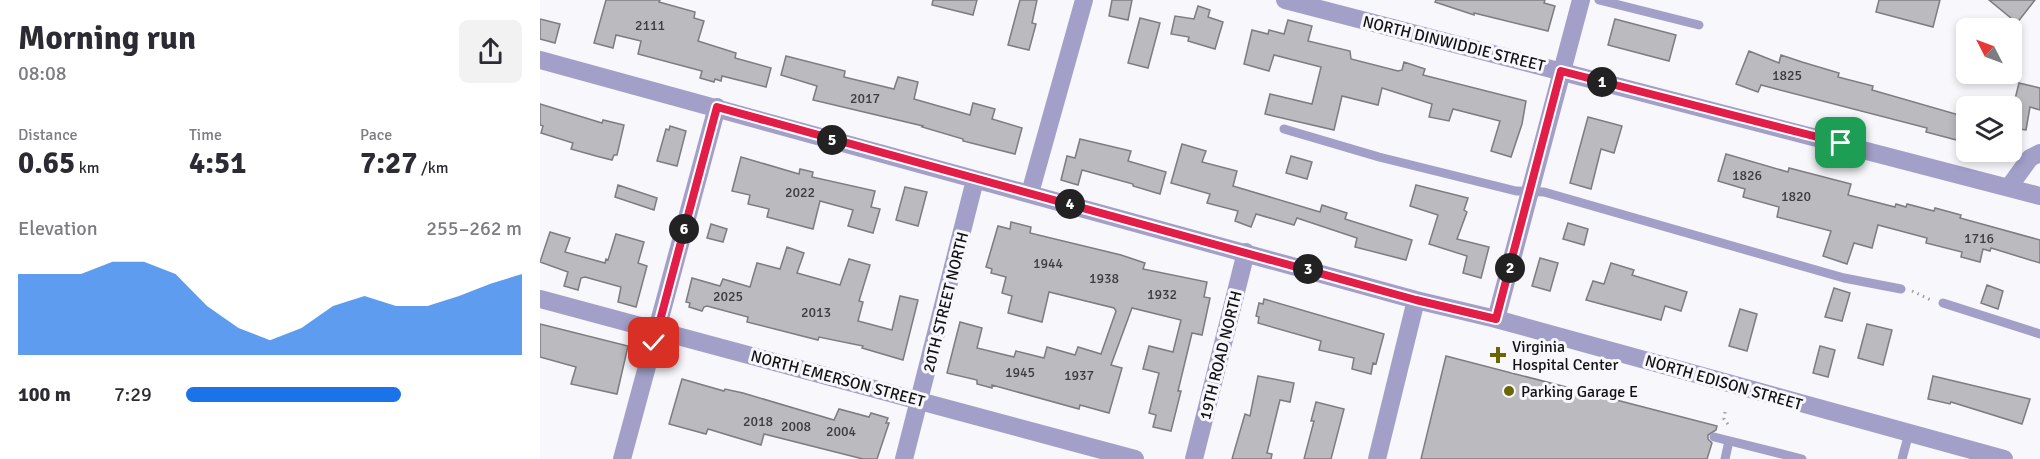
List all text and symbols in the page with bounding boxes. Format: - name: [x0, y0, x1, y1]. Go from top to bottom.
- street label: NORTH DINWIDDIE STREET: [1361, 12, 1547, 76]
- house number: 2111: [635, 17, 665, 34]
- text: Morning run: [18, 18, 196, 59]
- north arrow: [1956, 18, 2022, 84]
- map controls: [1956, 18, 2022, 162]
- button: share: [459, 20, 522, 83]
- text: 08:08: [18, 61, 67, 86]
- pin: 1: [1587, 67, 1617, 97]
- house number: 1825: [1772, 67, 1802, 84]
- text: 1: [1598, 72, 1606, 92]
- house number: 2017: [850, 90, 880, 107]
- button: layers: [1956, 96, 2022, 162]
- pin: [1815, 117, 1866, 168]
- text: Distance: [18, 125, 78, 145]
- text: Time: [189, 125, 222, 145]
- text: Pace: [360, 125, 392, 145]
- pin: 5: [817, 125, 847, 155]
- icon: arrive: [1824, 126, 1857, 159]
- text: 5: [828, 130, 836, 150]
- text: 0.65: [18, 145, 75, 182]
- text: 4:51: [189, 145, 246, 182]
- text: 7:27: [360, 145, 417, 182]
- text: km: [75, 158, 100, 178]
- text: /km: [417, 158, 449, 178]
- house number: 1826: [1732, 167, 1762, 184]
- house number: 2022: [785, 184, 815, 201]
- house number: 1820: [1781, 188, 1811, 205]
- pin: 4: [1055, 189, 1085, 219]
- text: 4: [1066, 194, 1074, 214]
- pin: 6: [669, 214, 699, 244]
- text: Elevation: [18, 216, 98, 241]
- text: 255–262 m: [426, 216, 522, 241]
- text: 6: [680, 219, 688, 239]
- street label: 20TH STREET NORTH: [919, 230, 973, 375]
- house number: 1716: [1964, 230, 1994, 247]
- pin: 2: [1495, 253, 1525, 283]
- pin: 3: [1293, 254, 1323, 284]
- house number: 1944: [1033, 255, 1064, 272]
- text: 2: [1506, 258, 1514, 278]
- text: 3: [1304, 259, 1312, 279]
- house number: 1938: [1089, 270, 1119, 287]
- house number: 1932: [1147, 286, 1177, 303]
- house number: 2025: [713, 288, 743, 305]
- street label: 19TH ROAD NORTH: [1195, 289, 1247, 422]
- house number: 2013: [801, 304, 831, 321]
- pin: [628, 317, 679, 368]
- icon: check: [637, 326, 670, 359]
- place label: Virginia Hospital Center: [1512, 337, 1619, 375]
- street label: NORTH EMERSON STREET: [749, 346, 927, 412]
- marker: Virginia Hospital Center: [1489, 346, 1507, 364]
- street label: NORTH EDISON STREET: [1643, 351, 1805, 415]
- house number: 1945: [1005, 364, 1035, 381]
- house number: 1937: [1064, 367, 1094, 384]
- text: 100 m: [18, 382, 71, 407]
- text: 7:29: [114, 382, 152, 407]
- place label: Parking Garage E: [1521, 382, 1638, 402]
- marker: Parking Garage E: [1502, 384, 1516, 398]
- house number: 2018: [743, 413, 773, 430]
- house number: 2008: [781, 418, 811, 435]
- house number: 2004: [826, 423, 857, 440]

